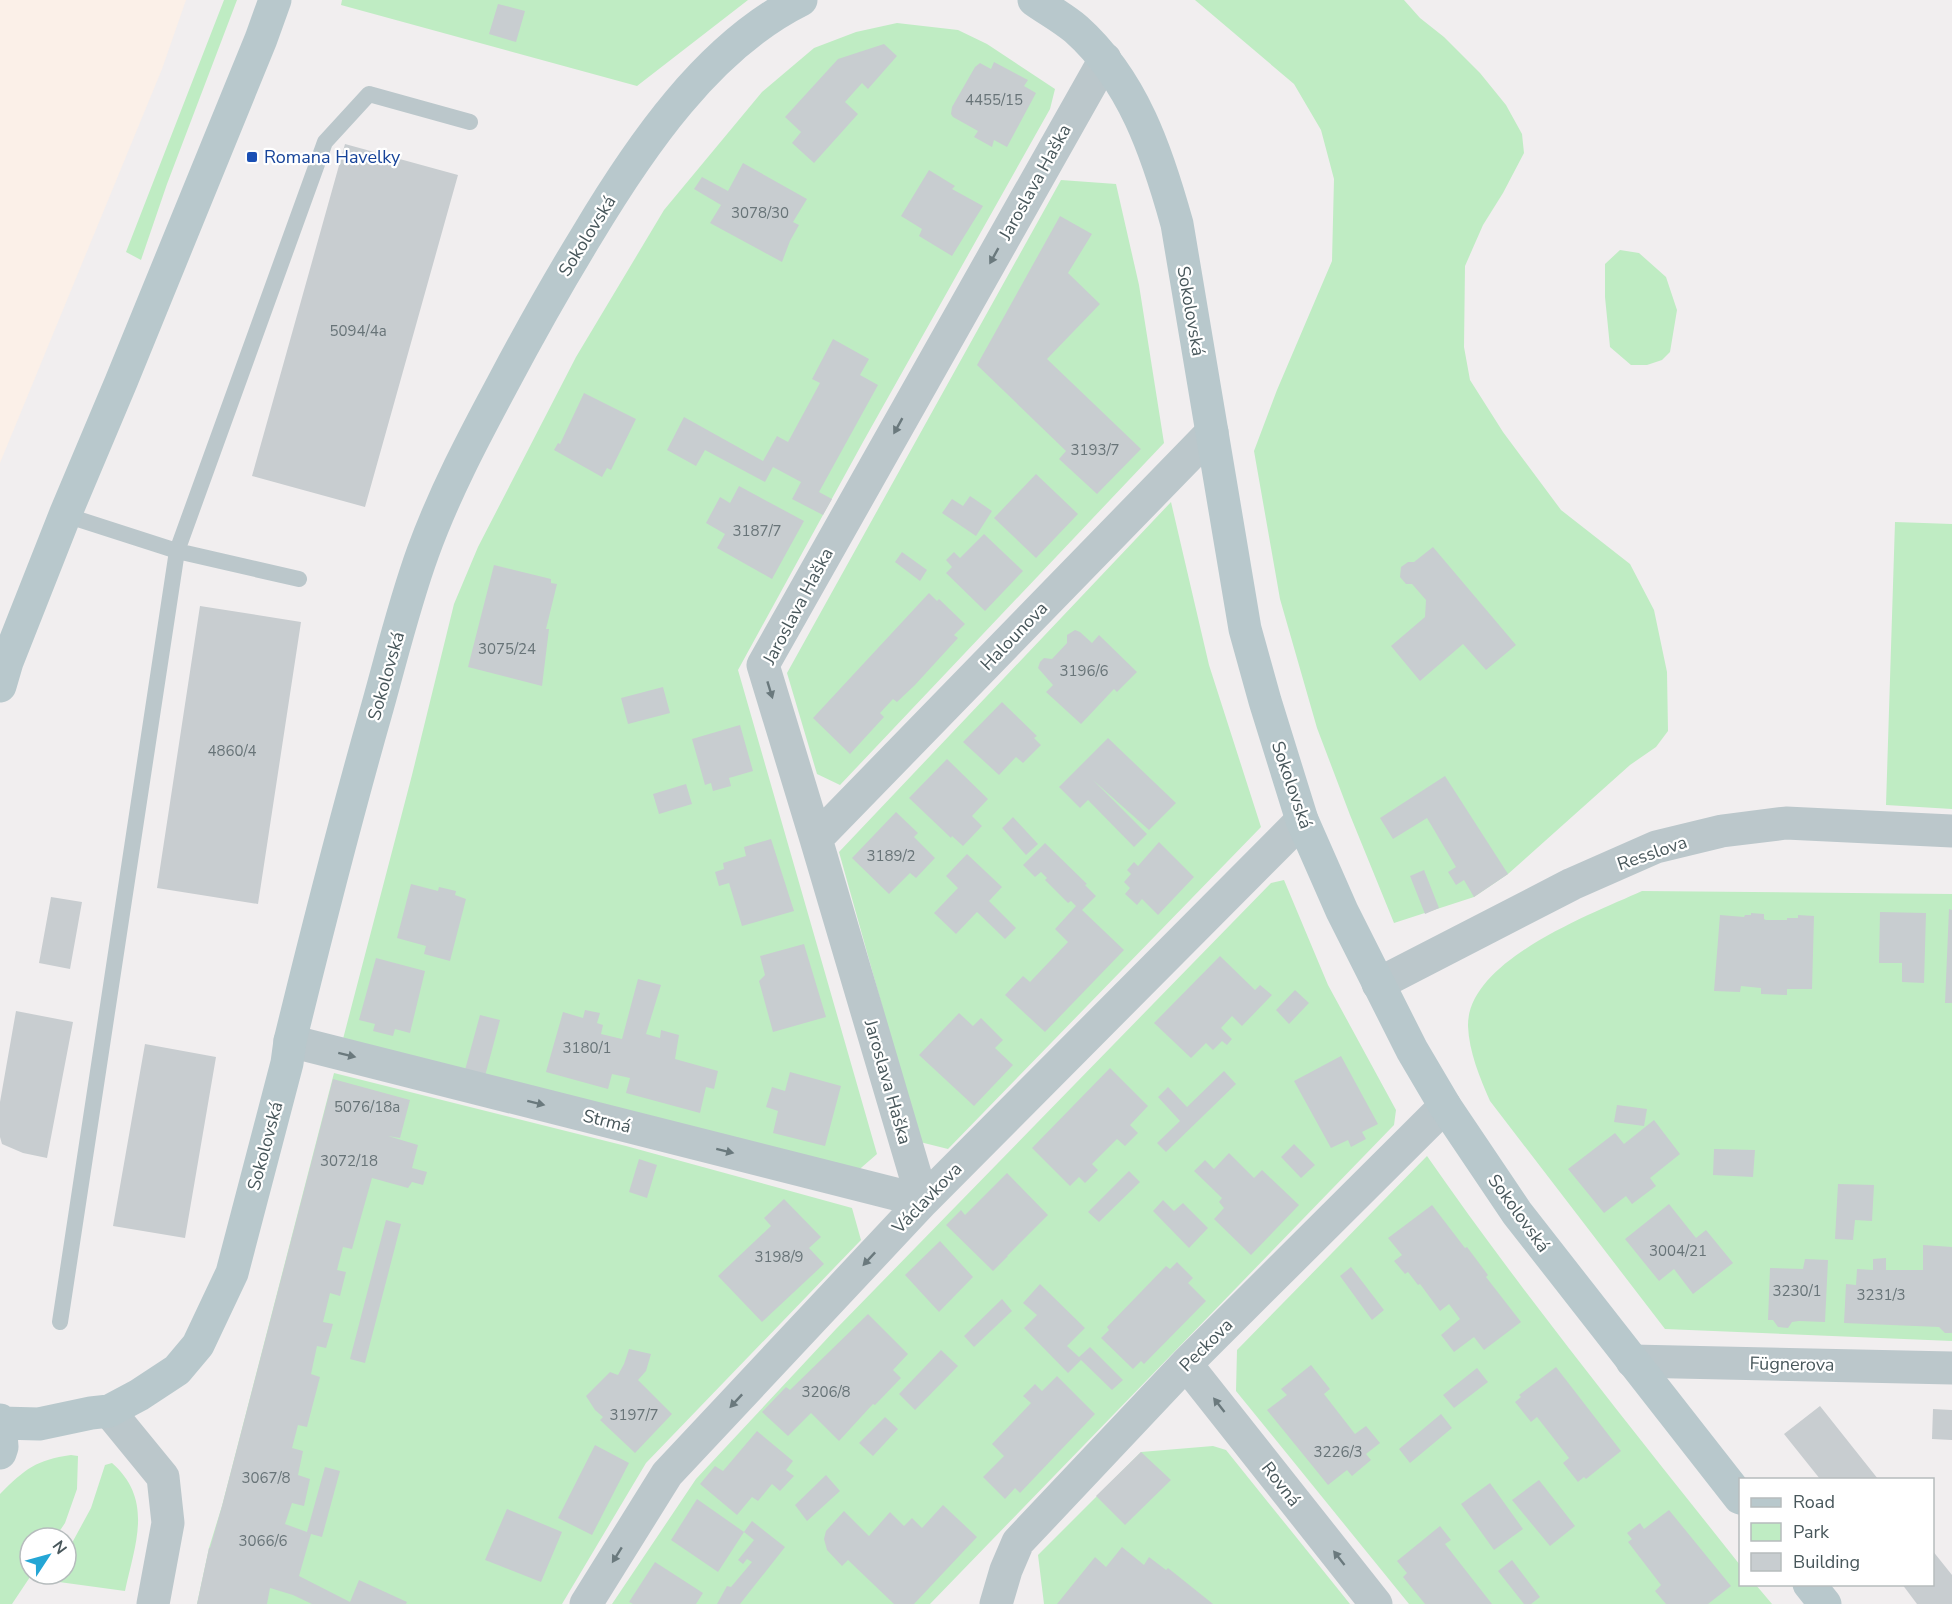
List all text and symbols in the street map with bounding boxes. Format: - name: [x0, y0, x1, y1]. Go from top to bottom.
- house number: 4455/15: [965, 90, 1023, 110]
- street label: Jaroslava Haška: [993, 120, 1077, 245]
- place label: Romana Havelky: [264, 145, 401, 169]
- marker: Romana Havelky: [245, 150, 259, 164]
- street label: Sokolovská: [553, 191, 621, 281]
- house number: 3078/30: [731, 203, 789, 223]
- one-way arrow: [988, 248, 999, 264]
- street label: Sokolovská: [1171, 264, 1211, 358]
- house number: 5094/4a: [329, 321, 387, 341]
- one-way arrow: [893, 418, 903, 435]
- house number: 3193/7: [1070, 440, 1120, 460]
- house number: 3187/7: [732, 521, 782, 541]
- street label: Jaroslava Haška: [757, 544, 839, 669]
- street label: Halounova: [975, 596, 1053, 676]
- street label: Sokolovská: [362, 629, 410, 723]
- house number: 3075/24: [478, 639, 536, 659]
- house number: 3196/6: [1059, 661, 1109, 681]
- one-way arrow: [766, 681, 775, 699]
- street label: Sokolovská: [1266, 738, 1318, 832]
- house number: 4860/4: [207, 741, 257, 761]
- street label: Resslova: [1614, 830, 1690, 876]
- house number: 3189/2: [866, 846, 916, 866]
- street label: Jaroslava Haška: [858, 1016, 917, 1147]
- house number: 3180/1: [562, 1038, 612, 1058]
- one-way arrow: [338, 1051, 356, 1060]
- house number: 5076/18a: [334, 1097, 400, 1117]
- one-way arrow: [527, 1098, 545, 1108]
- street label: Sokolovská: [242, 1099, 288, 1193]
- street label: Strmá: [580, 1103, 634, 1139]
- one-way arrow: [716, 1146, 734, 1156]
- house number: 3072/18: [320, 1151, 378, 1171]
- street label: Václavkova: [886, 1157, 967, 1240]
- street label: Sokolovská: [1482, 1169, 1556, 1257]
- house number: 3004/21: [1649, 1241, 1707, 1261]
- house number: 3198/9: [754, 1247, 804, 1267]
- one-way arrow: [862, 1251, 876, 1266]
- house number: 3230/1: [1772, 1281, 1822, 1301]
- house number: 3231/3: [1856, 1285, 1906, 1305]
- street label: Peckova: [1174, 1313, 1238, 1377]
- street label: Fügnerova: [1749, 1351, 1835, 1377]
- house number: 3206/8: [801, 1382, 851, 1402]
- one-way arrow: [729, 1394, 743, 1408]
- one-way arrow: [1212, 1397, 1225, 1413]
- house number: 3197/7: [609, 1405, 659, 1425]
- house number: 3226/3: [1313, 1442, 1363, 1462]
- street label: Rovná: [1256, 1457, 1306, 1511]
- house number: 3067/8: [241, 1468, 291, 1488]
- legend: [1739, 1478, 1934, 1586]
- text: Road: [1793, 1490, 1835, 1514]
- text: Park: [1793, 1520, 1830, 1544]
- north arrow: [18, 1526, 78, 1586]
- house number: 3066/6: [238, 1531, 288, 1551]
- text: N: [47, 1536, 72, 1559]
- one-way arrow: [611, 1547, 622, 1563]
- one-way arrow: [1333, 1550, 1346, 1566]
- text: Building: [1793, 1550, 1860, 1574]

